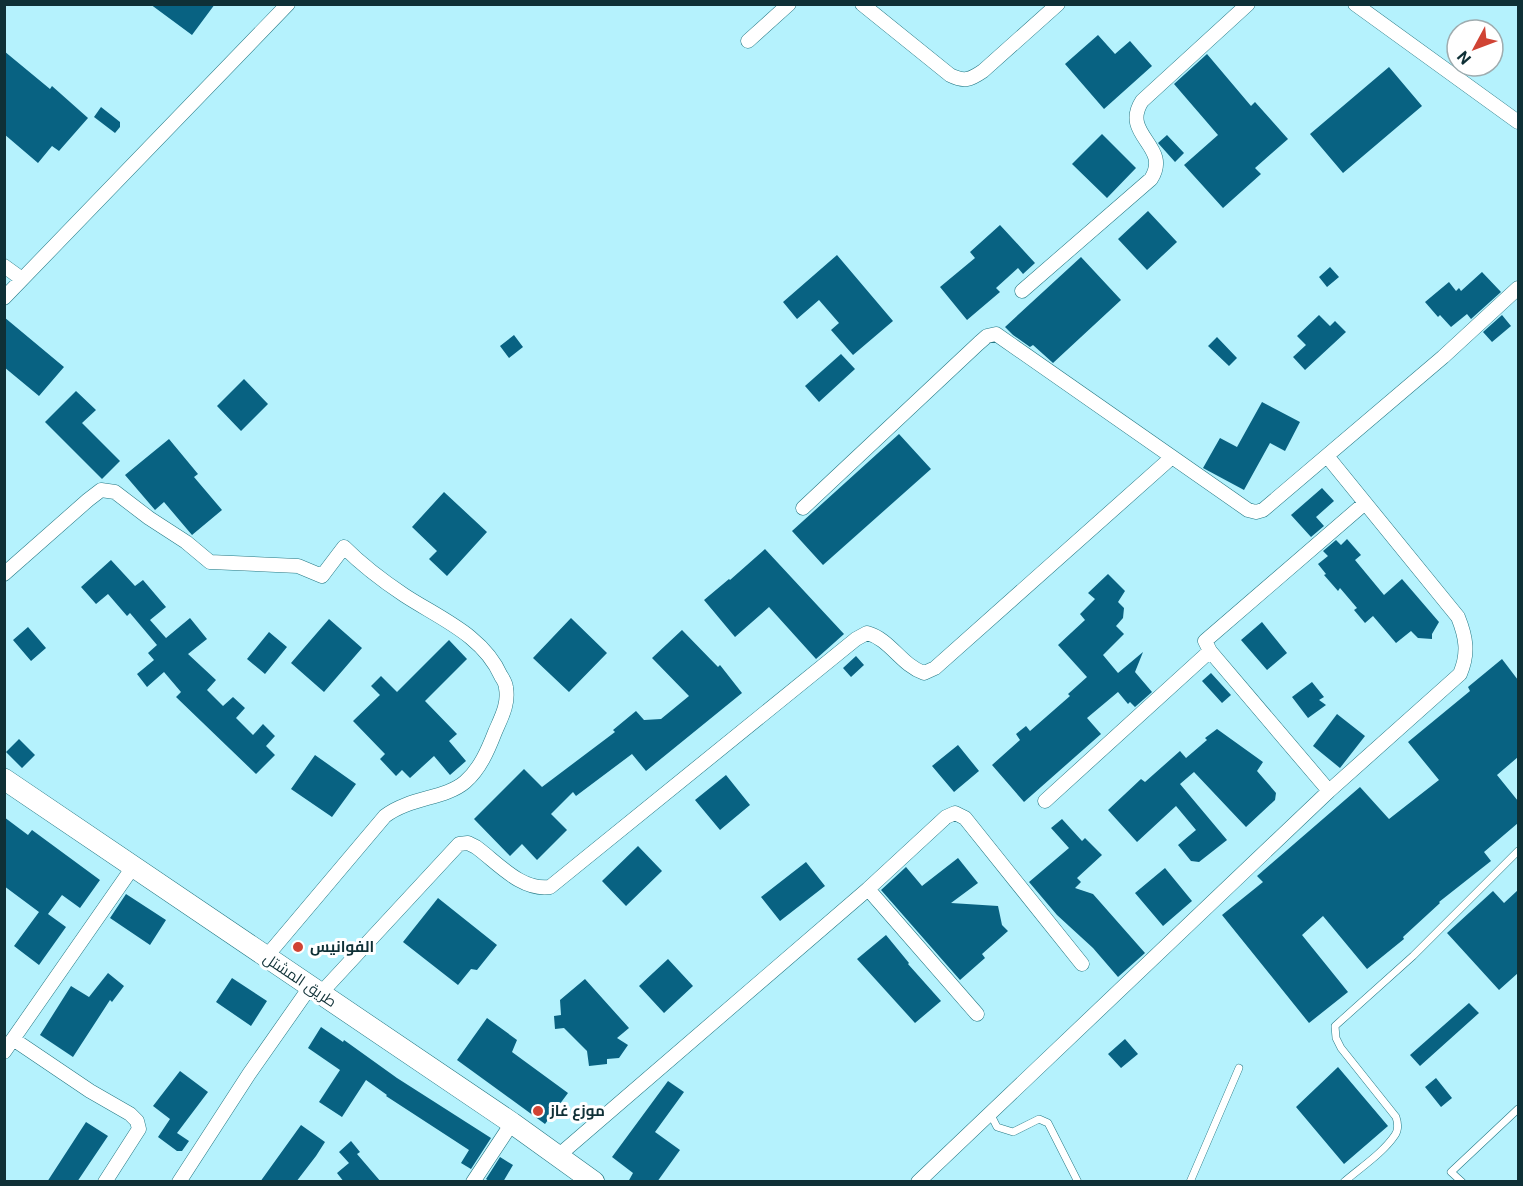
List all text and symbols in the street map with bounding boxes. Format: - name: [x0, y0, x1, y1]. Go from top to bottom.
- north arrow: [1445, 18, 1505, 78]
- text: N: [1453, 47, 1475, 68]
- place label: الفوانيس: [310, 938, 374, 956]
- marker: الفوانيس: [291, 940, 305, 954]
- street label: طريق المشتل: [260, 949, 340, 1012]
- place label: موزع غاز: [549, 1102, 605, 1121]
- marker: موزع غاز: [531, 1104, 545, 1118]

